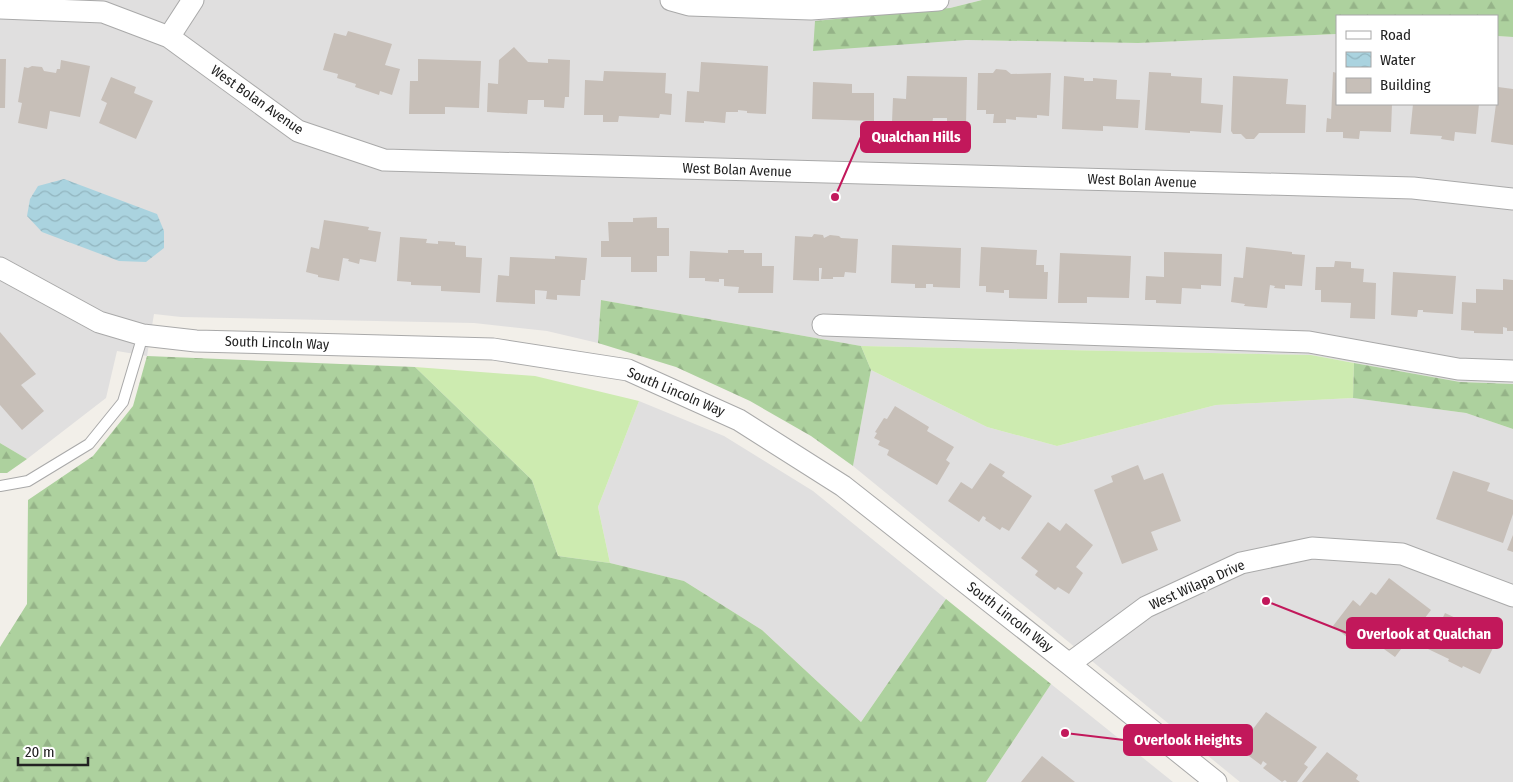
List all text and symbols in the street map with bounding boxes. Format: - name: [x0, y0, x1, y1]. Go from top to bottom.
- legend: [1336, 15, 1498, 105]
- text: Road: [1380, 26, 1411, 44]
- text: Water: [1380, 51, 1416, 69]
- street label: West Bolan Avenue: [207, 62, 307, 138]
- text: Building: [1380, 76, 1431, 94]
- callout: Qualchan Hills: [861, 122, 970, 152]
- text: Qualchan Hills: [871, 128, 961, 146]
- street label: West Bolan Avenue: [682, 160, 792, 180]
- street label: West Bolan Avenue: [1087, 171, 1197, 191]
- street label: South Lincoln Way: [225, 333, 330, 353]
- street label: South Lincoln Way: [625, 364, 728, 421]
- street label: West Wilapa Drive: [1147, 556, 1247, 614]
- street label: South Lincoln Way: [964, 578, 1057, 656]
- callout: Overlook at Qualchan: [1347, 618, 1502, 648]
- text: Overlook at Qualchan: [1357, 625, 1491, 643]
- callout: Overlook Heights: [1124, 725, 1252, 755]
- text: Overlook Heights: [1134, 731, 1242, 749]
- scale bar: [18, 734, 88, 766]
- text: 20 m: [25, 743, 55, 761]

